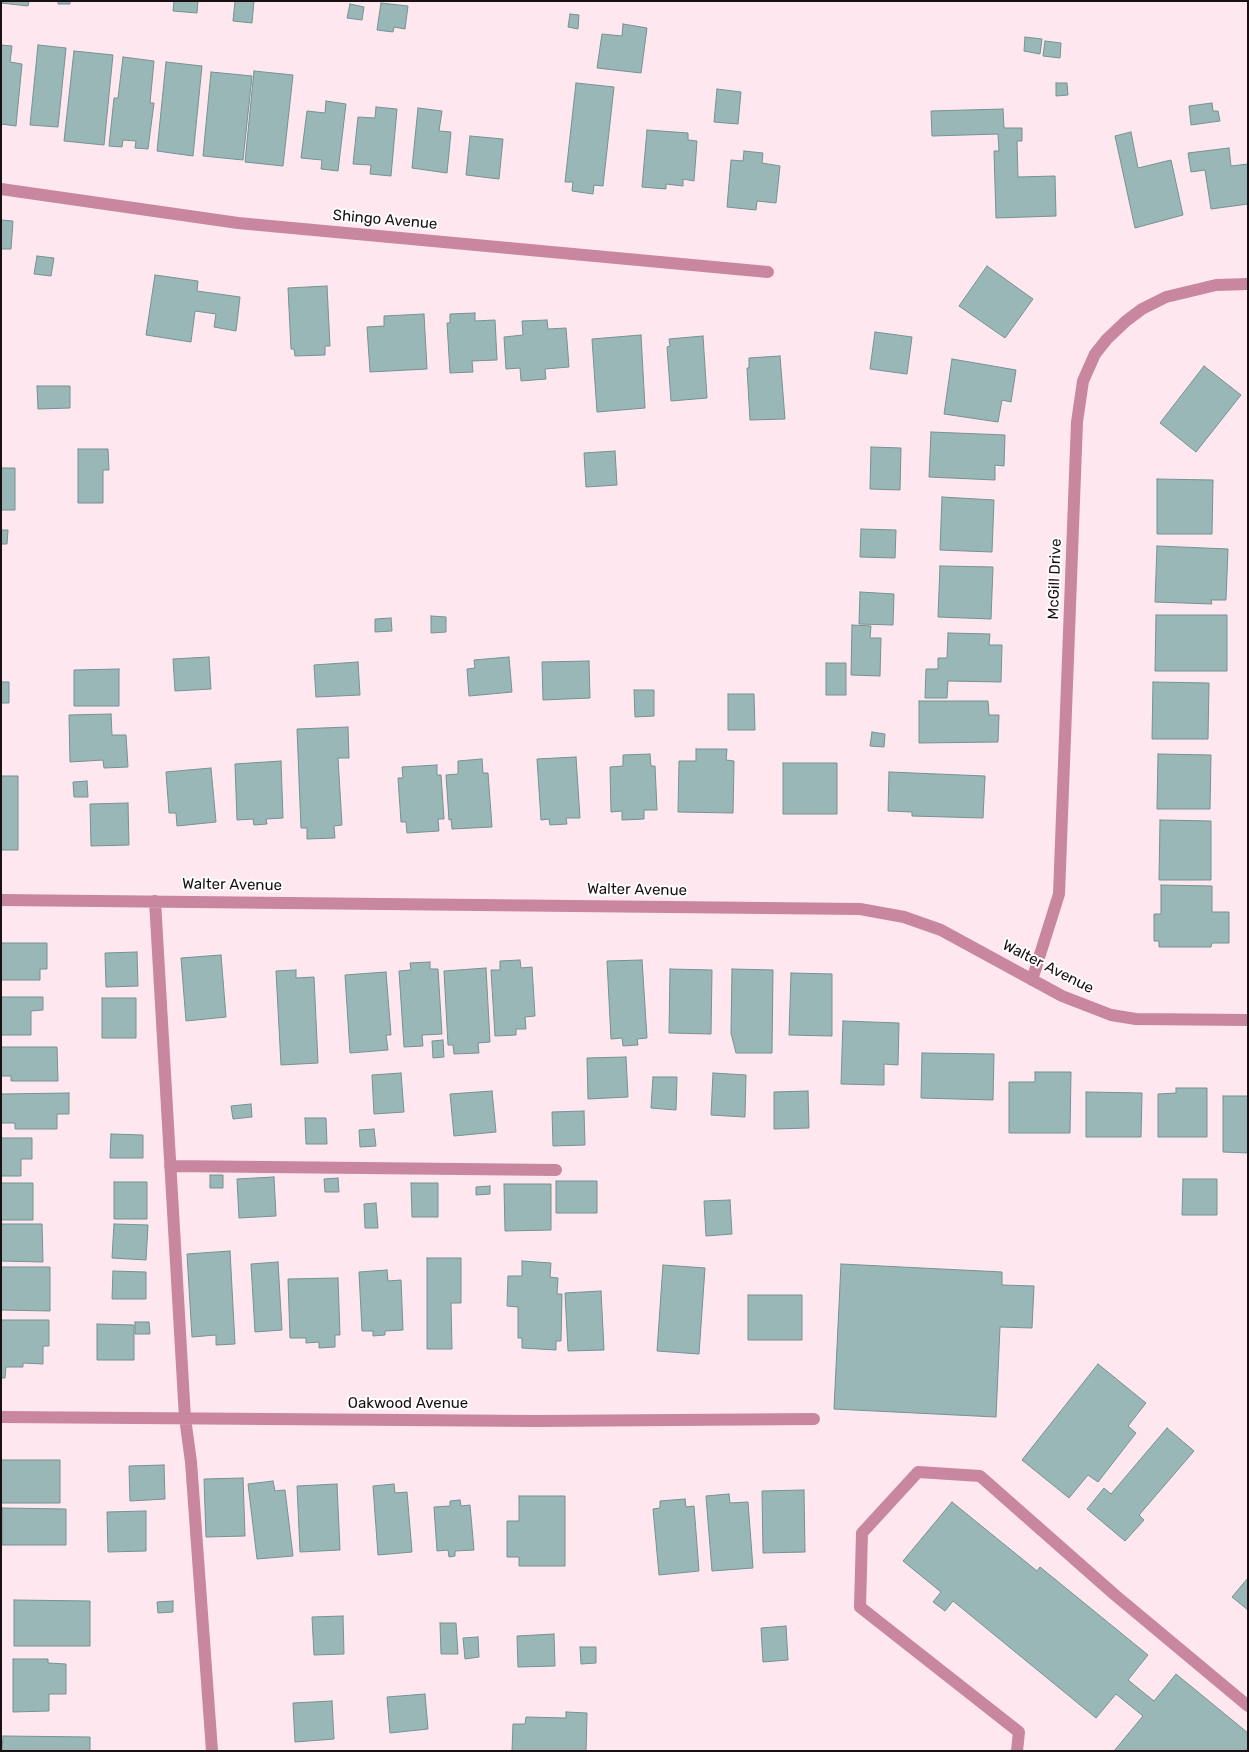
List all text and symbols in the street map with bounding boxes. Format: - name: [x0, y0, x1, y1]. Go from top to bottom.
- street label: Shingo Avenue: [332, 206, 438, 234]
- street label: McGill Drive: [1045, 538, 1065, 620]
- street label: Walter Avenue: [182, 875, 282, 895]
- street label: Walter Avenue: [587, 880, 687, 900]
- street label: Walter Avenue: [999, 936, 1097, 998]
- street label: Oakwood Avenue: [348, 1395, 468, 1413]

